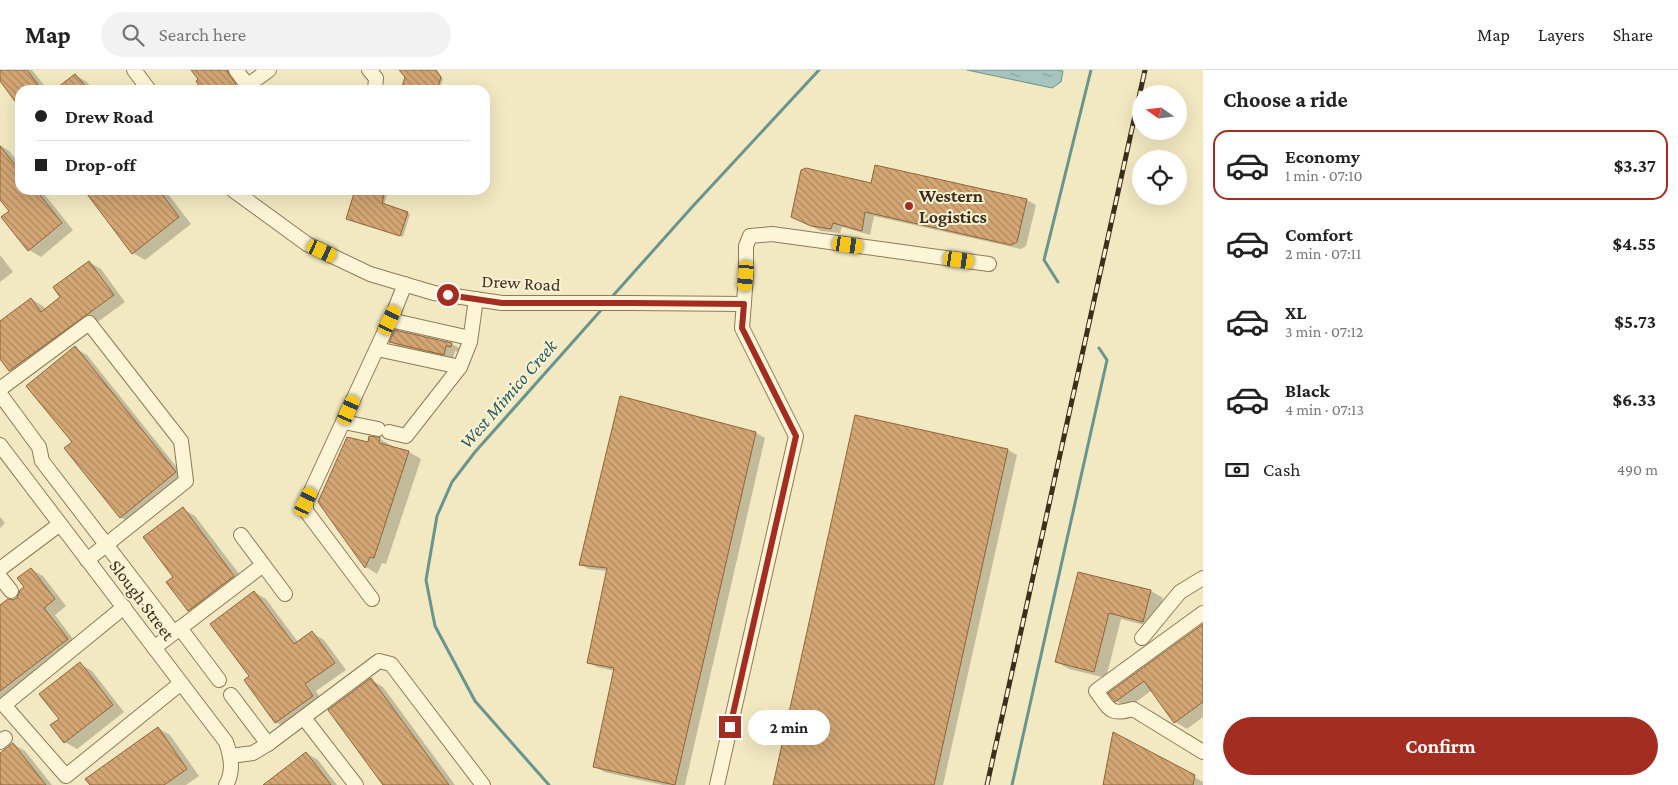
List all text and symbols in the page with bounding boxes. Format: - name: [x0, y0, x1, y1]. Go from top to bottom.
- search box: [101, 12, 451, 57]
- text: Map: [25, 21, 71, 48]
- icon: search: [119, 21, 147, 49]
- text: Search here: [159, 24, 246, 45]
- text: Map: [1477, 25, 1510, 45]
- text: Layers: [1538, 25, 1585, 45]
- text: Share: [1613, 25, 1653, 45]
- north arrow: [1132, 85, 1188, 140]
- map controls: [1132, 85, 1187, 205]
- text: Choose a ride: [1223, 87, 1348, 112]
- text: Drew Road: [65, 106, 154, 127]
- icon: car: [1225, 143, 1270, 188]
- text: Economy: [1285, 146, 1360, 167]
- button: locate: [1132, 150, 1187, 205]
- text: Drop-off: [65, 154, 136, 175]
- text: $3.37: [1614, 155, 1656, 176]
- text: 1 min · 07:10: [1285, 167, 1363, 184]
- place label: Western Logistics: [918, 186, 987, 227]
- marker: Western Logistics: [903, 200, 915, 212]
- icon: car: [1225, 221, 1270, 266]
- text: Comfort: [1285, 224, 1353, 245]
- text: $4.55: [1613, 233, 1656, 254]
- car: [832, 235, 863, 255]
- car: [305, 238, 338, 264]
- text: 2 min · 07:11: [1285, 245, 1361, 262]
- car: [943, 250, 974, 270]
- car: [737, 260, 754, 292]
- street label: Drew Road: [481, 271, 561, 295]
- route start: [437, 284, 459, 306]
- icon: car: [1225, 299, 1270, 344]
- text: XL: [1285, 302, 1307, 323]
- car: [376, 303, 403, 337]
- text: $5.73: [1614, 311, 1656, 332]
- text: 3 min · 07:12: [1285, 323, 1363, 340]
- water label: West Mimico Creek: [455, 335, 561, 453]
- icon: car: [1225, 377, 1270, 422]
- text: Black: [1285, 380, 1330, 401]
- text: $6.33: [1613, 389, 1656, 410]
- car: [336, 393, 361, 427]
- text: 4 min · 07:13: [1285, 401, 1364, 418]
- icon: cash: [1223, 456, 1251, 484]
- text: Cash: [1263, 459, 1301, 480]
- text: 490 m: [1617, 461, 1658, 478]
- car: [292, 485, 319, 519]
- street label: Slough Street: [105, 556, 179, 645]
- callout: 2 min: [748, 710, 830, 744]
- route end: [719, 716, 741, 738]
- button: Confirm: [1223, 717, 1658, 775]
- text: 2 min: [770, 719, 808, 736]

